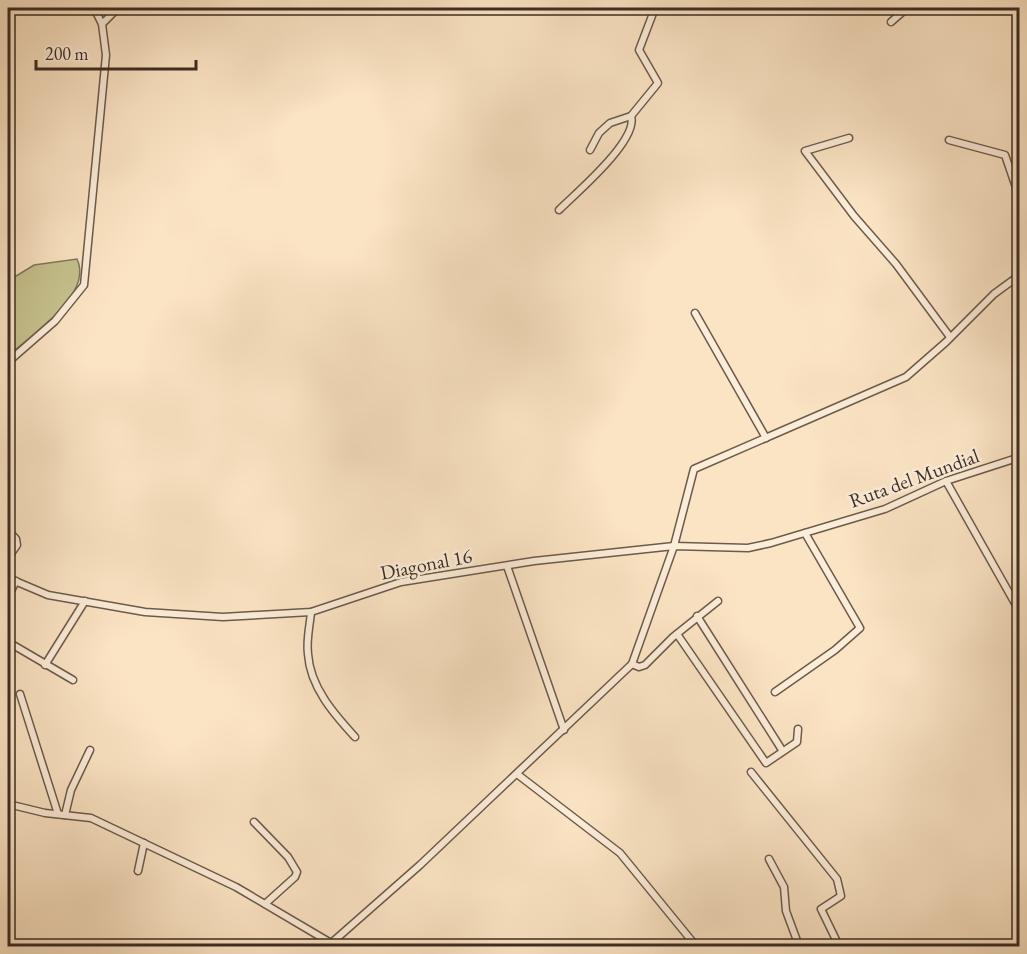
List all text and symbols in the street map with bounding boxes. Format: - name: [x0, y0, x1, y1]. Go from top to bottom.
- scale bar: [36, 33, 196, 71]
- text: 200 m: [45, 42, 89, 65]
- street label: Ruta del Mundial: [845, 442, 983, 514]
- street label: Diagonal 16: [378, 542, 475, 586]

